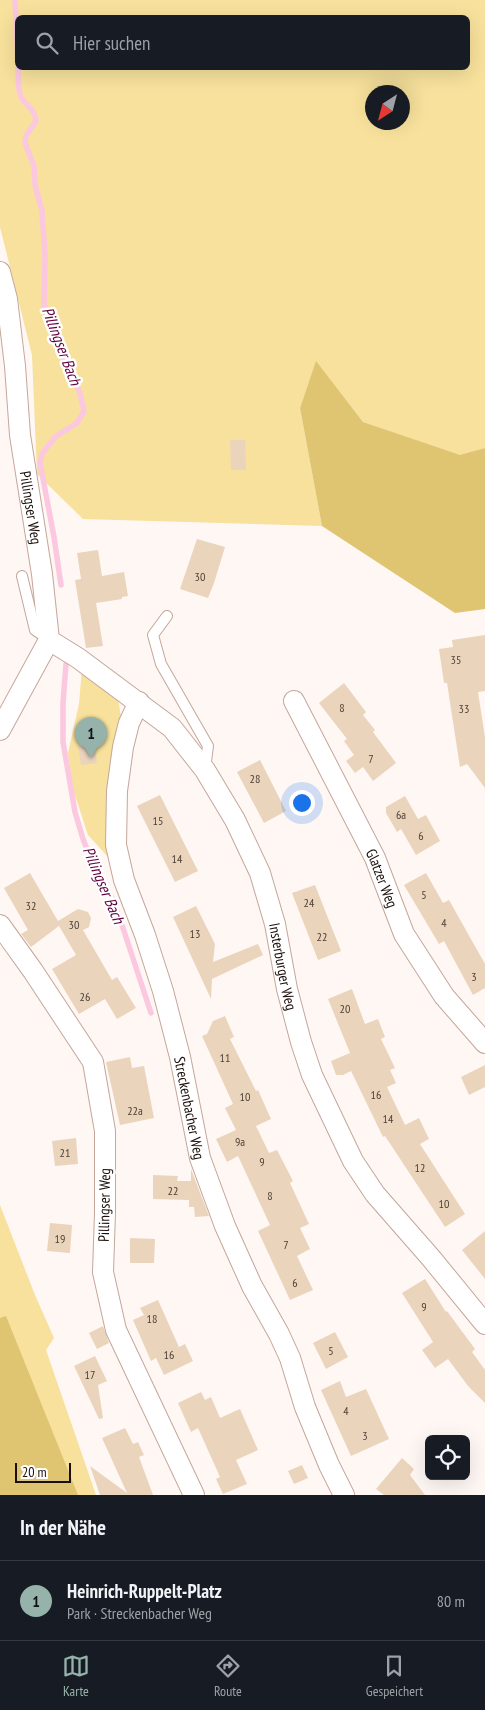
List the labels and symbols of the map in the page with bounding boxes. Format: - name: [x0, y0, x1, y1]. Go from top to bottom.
- north arrow: [365, 85, 410, 130]
- water label: Pillingser Bach: [38, 304, 86, 389]
- street label: Pillingser Weg: [16, 470, 47, 546]
- house number: 30: [195, 569, 205, 584]
- house number: 35: [451, 652, 461, 667]
- house number: 8: [339, 700, 345, 715]
- house number: 33: [459, 701, 469, 716]
- pin: 1: [75, 717, 107, 758]
- house number: 7: [368, 751, 374, 766]
- house number: 28: [250, 771, 260, 786]
- your location: [289, 790, 315, 816]
- house number: 6a: [396, 807, 406, 822]
- house number: 15: [153, 813, 163, 828]
- house number: 6: [418, 828, 424, 843]
- water label: Pillingser Bach: [79, 843, 130, 928]
- street label: Glatzer Weg: [362, 845, 402, 910]
- house number: 14: [172, 851, 183, 866]
- house number: 5: [421, 887, 427, 902]
- house number: 24: [304, 895, 315, 910]
- house number: 32: [26, 898, 36, 913]
- house number: 4: [441, 915, 447, 930]
- house number: 30: [69, 917, 79, 932]
- street label: Insterburger Weg: [265, 921, 302, 1012]
- house number: 13: [190, 926, 200, 941]
- house number: 22: [317, 929, 327, 944]
- house number: 3: [471, 969, 477, 984]
- house number: 26: [80, 989, 90, 1004]
- house number: 20: [340, 1001, 350, 1016]
- house number: 11: [220, 1050, 230, 1065]
- street label: Streckenbacher Weg: [171, 1055, 210, 1161]
- house number: 16: [371, 1087, 381, 1102]
- house number: 10: [240, 1089, 250, 1104]
- house number: 22a: [127, 1103, 143, 1118]
- house number: 14: [383, 1111, 394, 1126]
- house number: 9a: [235, 1134, 245, 1149]
- house number: 21: [60, 1145, 70, 1160]
- house number: 9: [259, 1154, 265, 1169]
- house number: 12: [415, 1160, 425, 1175]
- street label: Pillingser Weg: [94, 1168, 114, 1242]
- house number: 22: [168, 1183, 178, 1198]
- house number: 8: [267, 1188, 273, 1203]
- house number: 10: [439, 1196, 449, 1211]
- house number: 19: [55, 1231, 65, 1246]
- house number: 7: [283, 1237, 289, 1252]
- house number: 6: [292, 1275, 298, 1290]
- house number: 9: [421, 1299, 427, 1314]
- house number: 18: [147, 1311, 157, 1326]
- house number: 5: [328, 1343, 334, 1358]
- house number: 16: [164, 1347, 174, 1362]
- house number: 17: [85, 1367, 95, 1382]
- house number: 4: [343, 1403, 349, 1418]
- house number: 3: [362, 1428, 368, 1443]
- scale bar: [15, 1460, 71, 1483]

